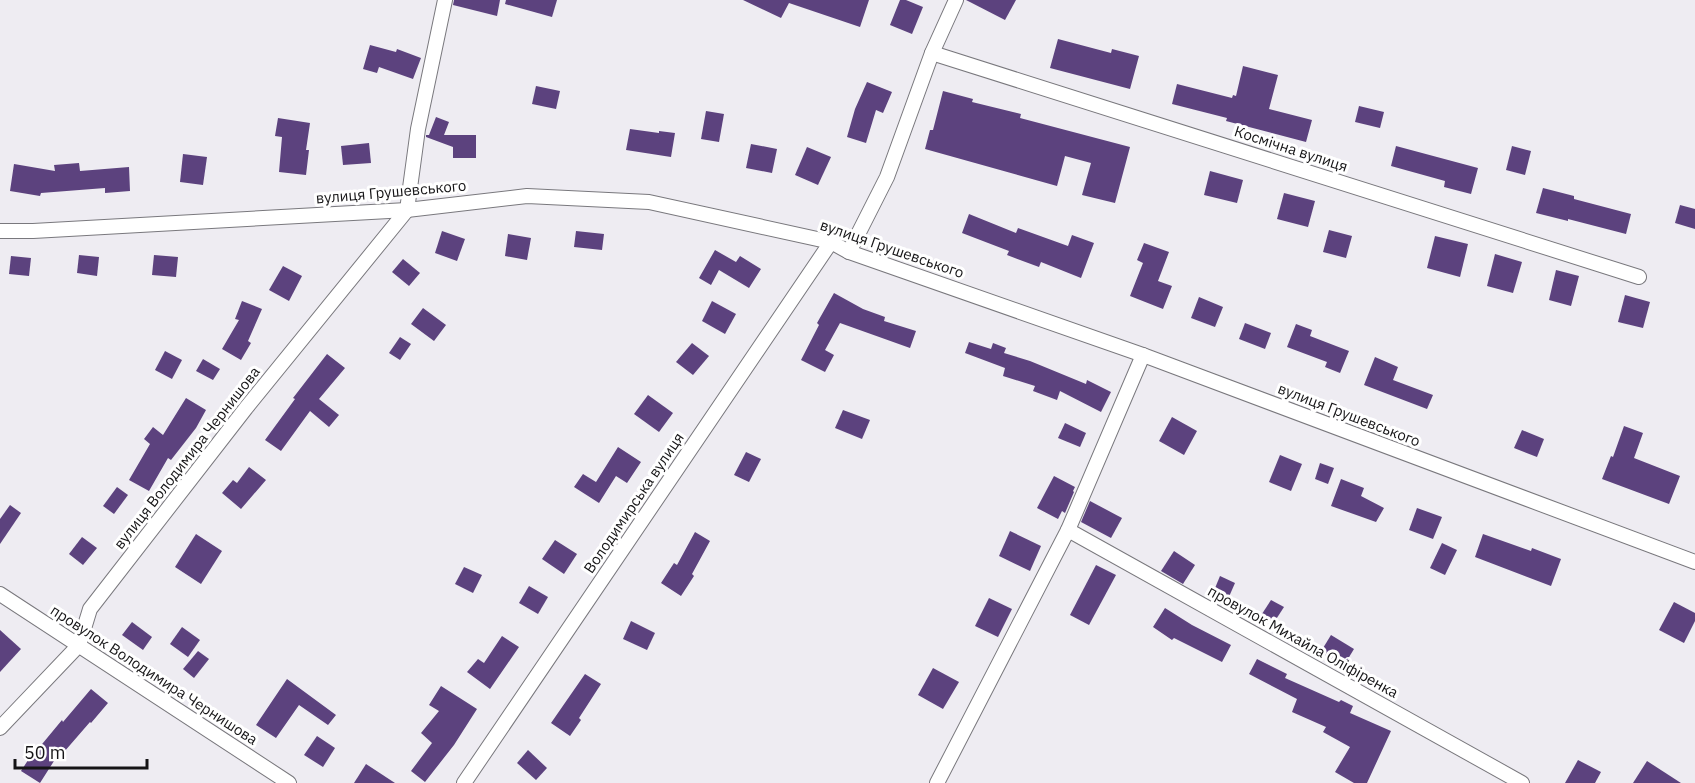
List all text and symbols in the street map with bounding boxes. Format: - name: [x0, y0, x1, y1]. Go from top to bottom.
- street label: Космічна вулиця: [1232, 121, 1350, 176]
- street label: вулиця Грушевського: [315, 175, 467, 208]
- street label: вулиця Грушевського: [818, 215, 967, 282]
- street label: вулиця Володимира Чернишова: [109, 363, 264, 553]
- street label: вулиця Грушевського: [1275, 379, 1423, 450]
- street label: Володимирська вулиця: [579, 429, 688, 577]
- street label: провулок Михайла Оліфіренка: [1205, 581, 1402, 702]
- street label: провулок Володимира Чернишова: [47, 600, 261, 749]
- scale bar: [15, 732, 147, 770]
- text: 50 m: [24, 741, 66, 764]

